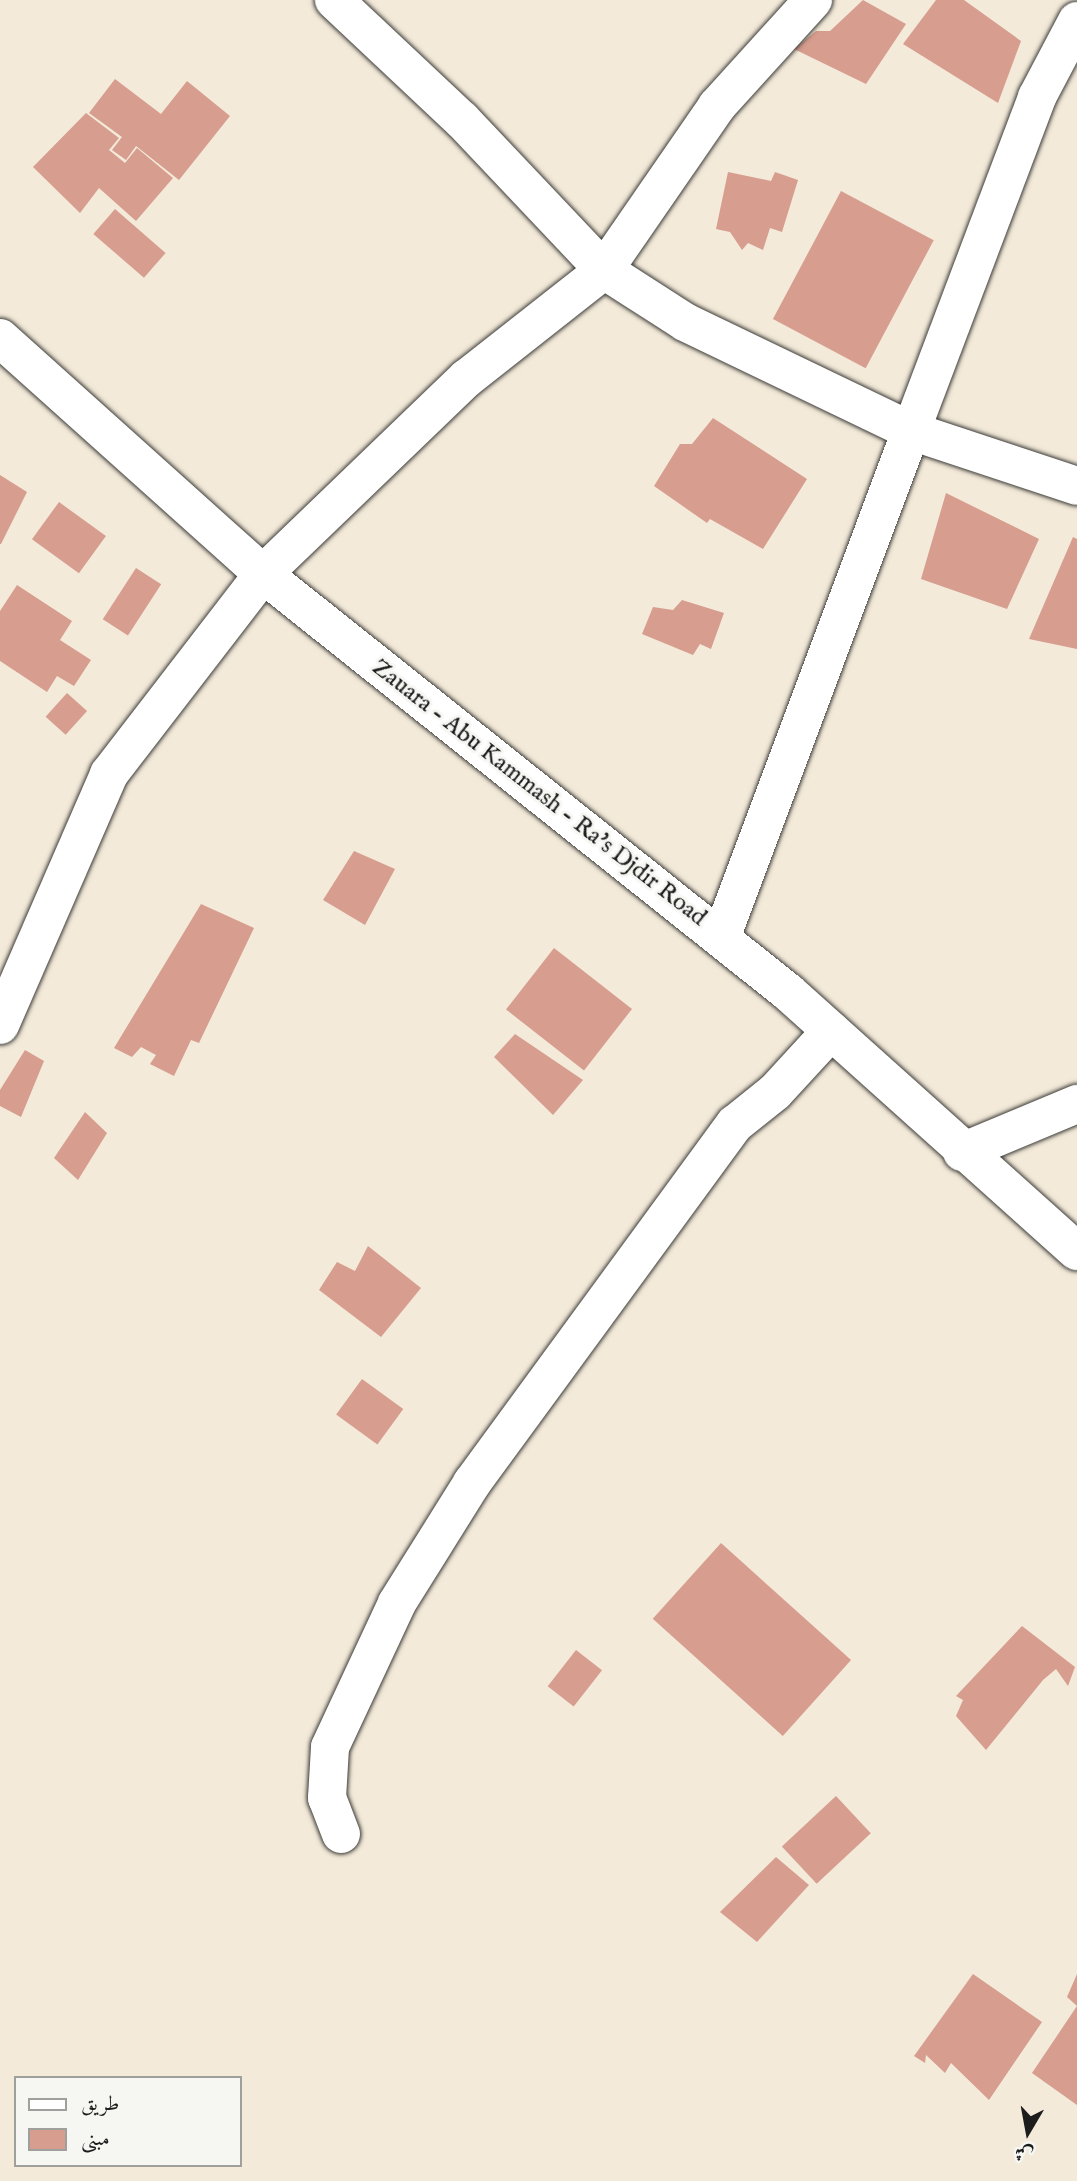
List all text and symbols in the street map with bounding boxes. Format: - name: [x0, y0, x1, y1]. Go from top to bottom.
- street label: Zauara - Abu Kammash - Ra's Djdir Road: [366, 653, 712, 933]
- legend: [14, 2076, 242, 2167]
- text: طريق: [81, 2091, 119, 2118]
- north arrow: [993, 2097, 1063, 2167]
- text: مبنى: [81, 2126, 110, 2153]
- text: ش: [1013, 2139, 1036, 2166]

